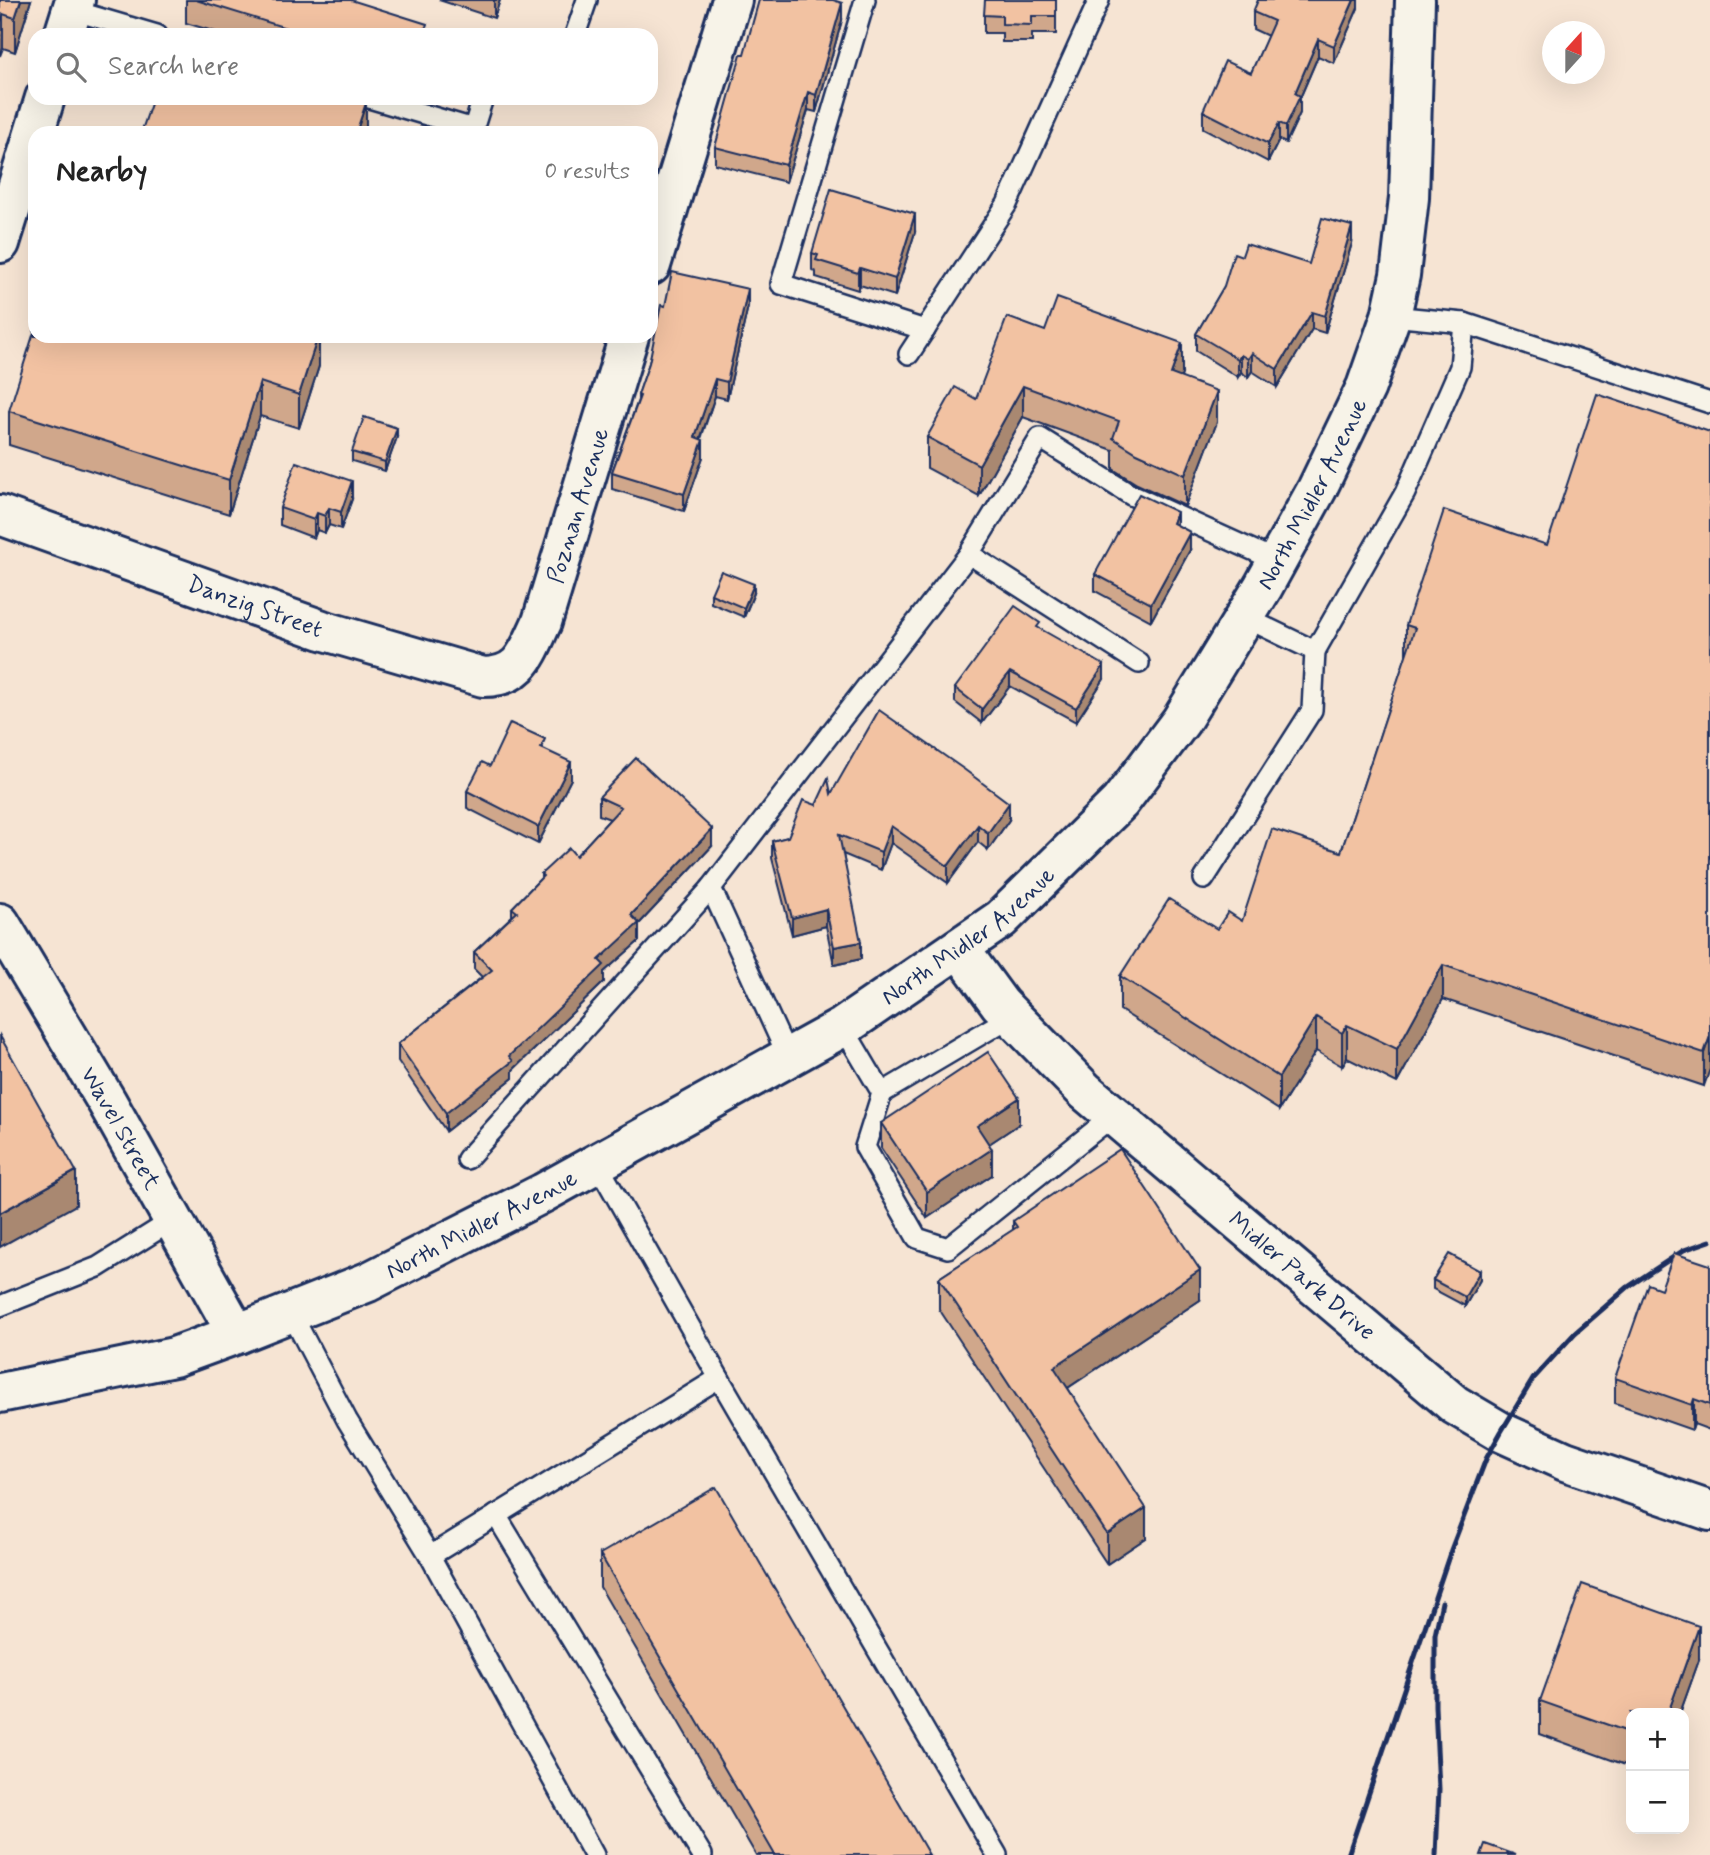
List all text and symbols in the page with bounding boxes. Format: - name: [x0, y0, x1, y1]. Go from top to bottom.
- north arrow: [1542, 21, 1605, 84]
- search box: [28, 28, 658, 105]
- icon: search: [52, 48, 90, 86]
- text: Search here: [108, 50, 239, 84]
- text: Nearby: [56, 152, 147, 191]
- text: 0 results: [544, 157, 630, 187]
- street label: North Midler Avenue: [1251, 394, 1375, 595]
- street label: Poznan Avenue: [541, 424, 617, 587]
- street label: Danzig Street: [183, 569, 327, 646]
- street label: North Midler Avenue: [876, 860, 1062, 1013]
- street label: Wavel Street: [72, 1061, 167, 1196]
- street label: North Midler Avenue: [381, 1163, 583, 1287]
- street label: Midler Park Drive: [1221, 1205, 1381, 1348]
- map controls: [1626, 1708, 1689, 1834]
- button: +: [1626, 1708, 1689, 1771]
- button: −: [1626, 1771, 1689, 1834]

